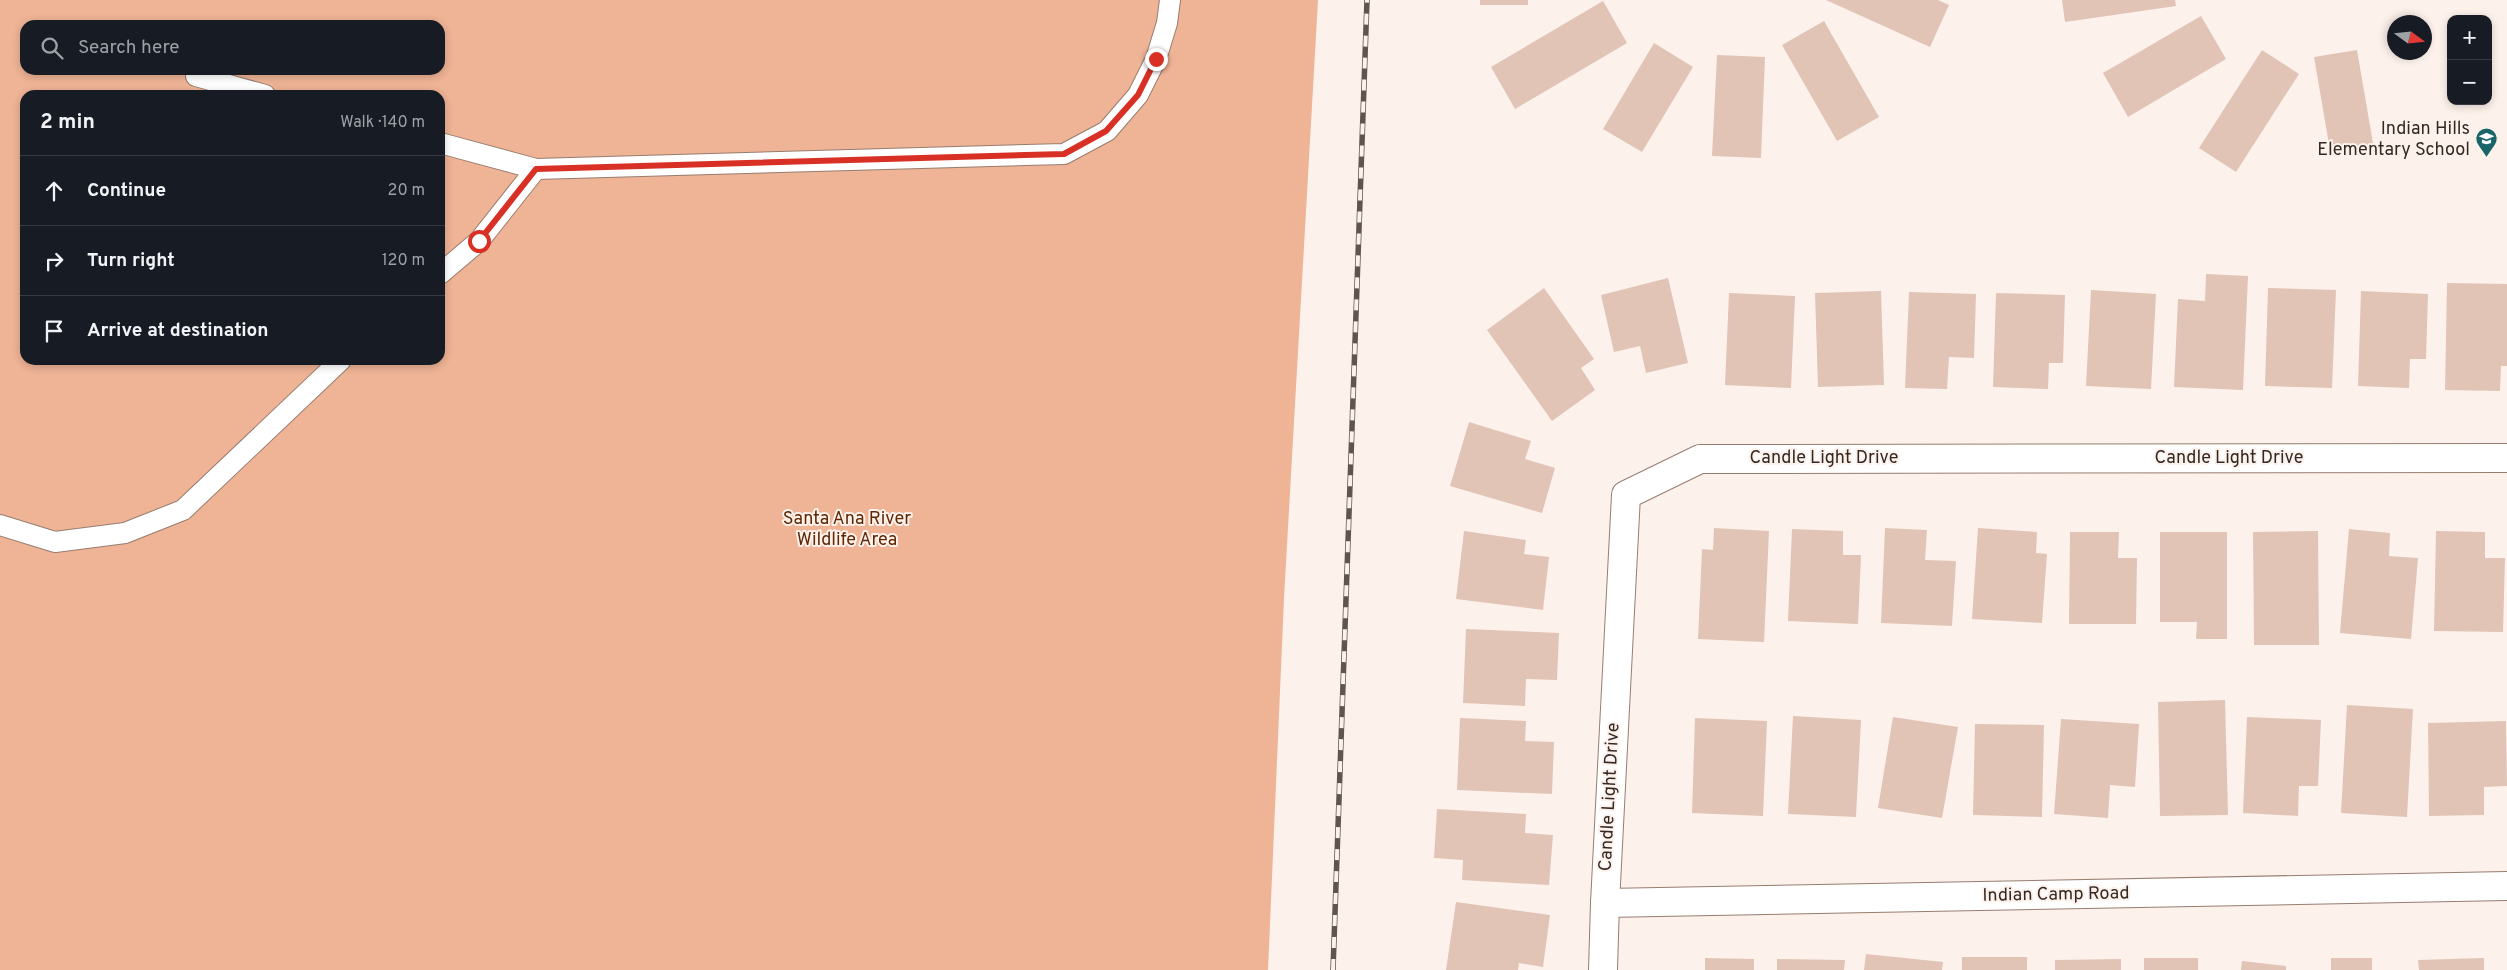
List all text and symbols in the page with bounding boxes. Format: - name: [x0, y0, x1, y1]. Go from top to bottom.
- north arrow: [2387, 15, 2432, 60]
- map controls: [2447, 15, 2492, 105]
- button: +: [2447, 15, 2492, 60]
- search box: [20, 20, 445, 75]
- icon: search: [38, 34, 66, 62]
- text: Search here: [78, 36, 180, 60]
- route end: [1145, 48, 1168, 71]
- button: −: [2447, 60, 2492, 105]
- text: 2 min: [40, 109, 95, 136]
- text: Walk · 140 m: [340, 113, 425, 133]
- place label: Indian Hills Elementary School: [2317, 118, 2470, 162]
- school or university icon: Indian Hills Elementary School: [2474, 127, 2498, 158]
- icon: ahead: [40, 177, 68, 205]
- text: Continue: [87, 179, 166, 203]
- text: 20 m: [388, 181, 425, 201]
- route start: [468, 230, 491, 253]
- icon: right: [40, 247, 68, 275]
- text: Turn right: [87, 249, 175, 273]
- text: 120 m: [382, 251, 425, 271]
- icon: arrive: [40, 317, 68, 345]
- text: Arrive at destination: [87, 319, 268, 343]
- street label: Candle Light Drive: [1750, 447, 1898, 470]
- street label: Candle Light Drive: [2155, 447, 2303, 470]
- park label: Santa Ana River Wildlife Area: [783, 508, 911, 552]
- street label: Candle Light Drive: [1595, 722, 1625, 872]
- street label: Indian Camp Road: [1982, 882, 2130, 908]

